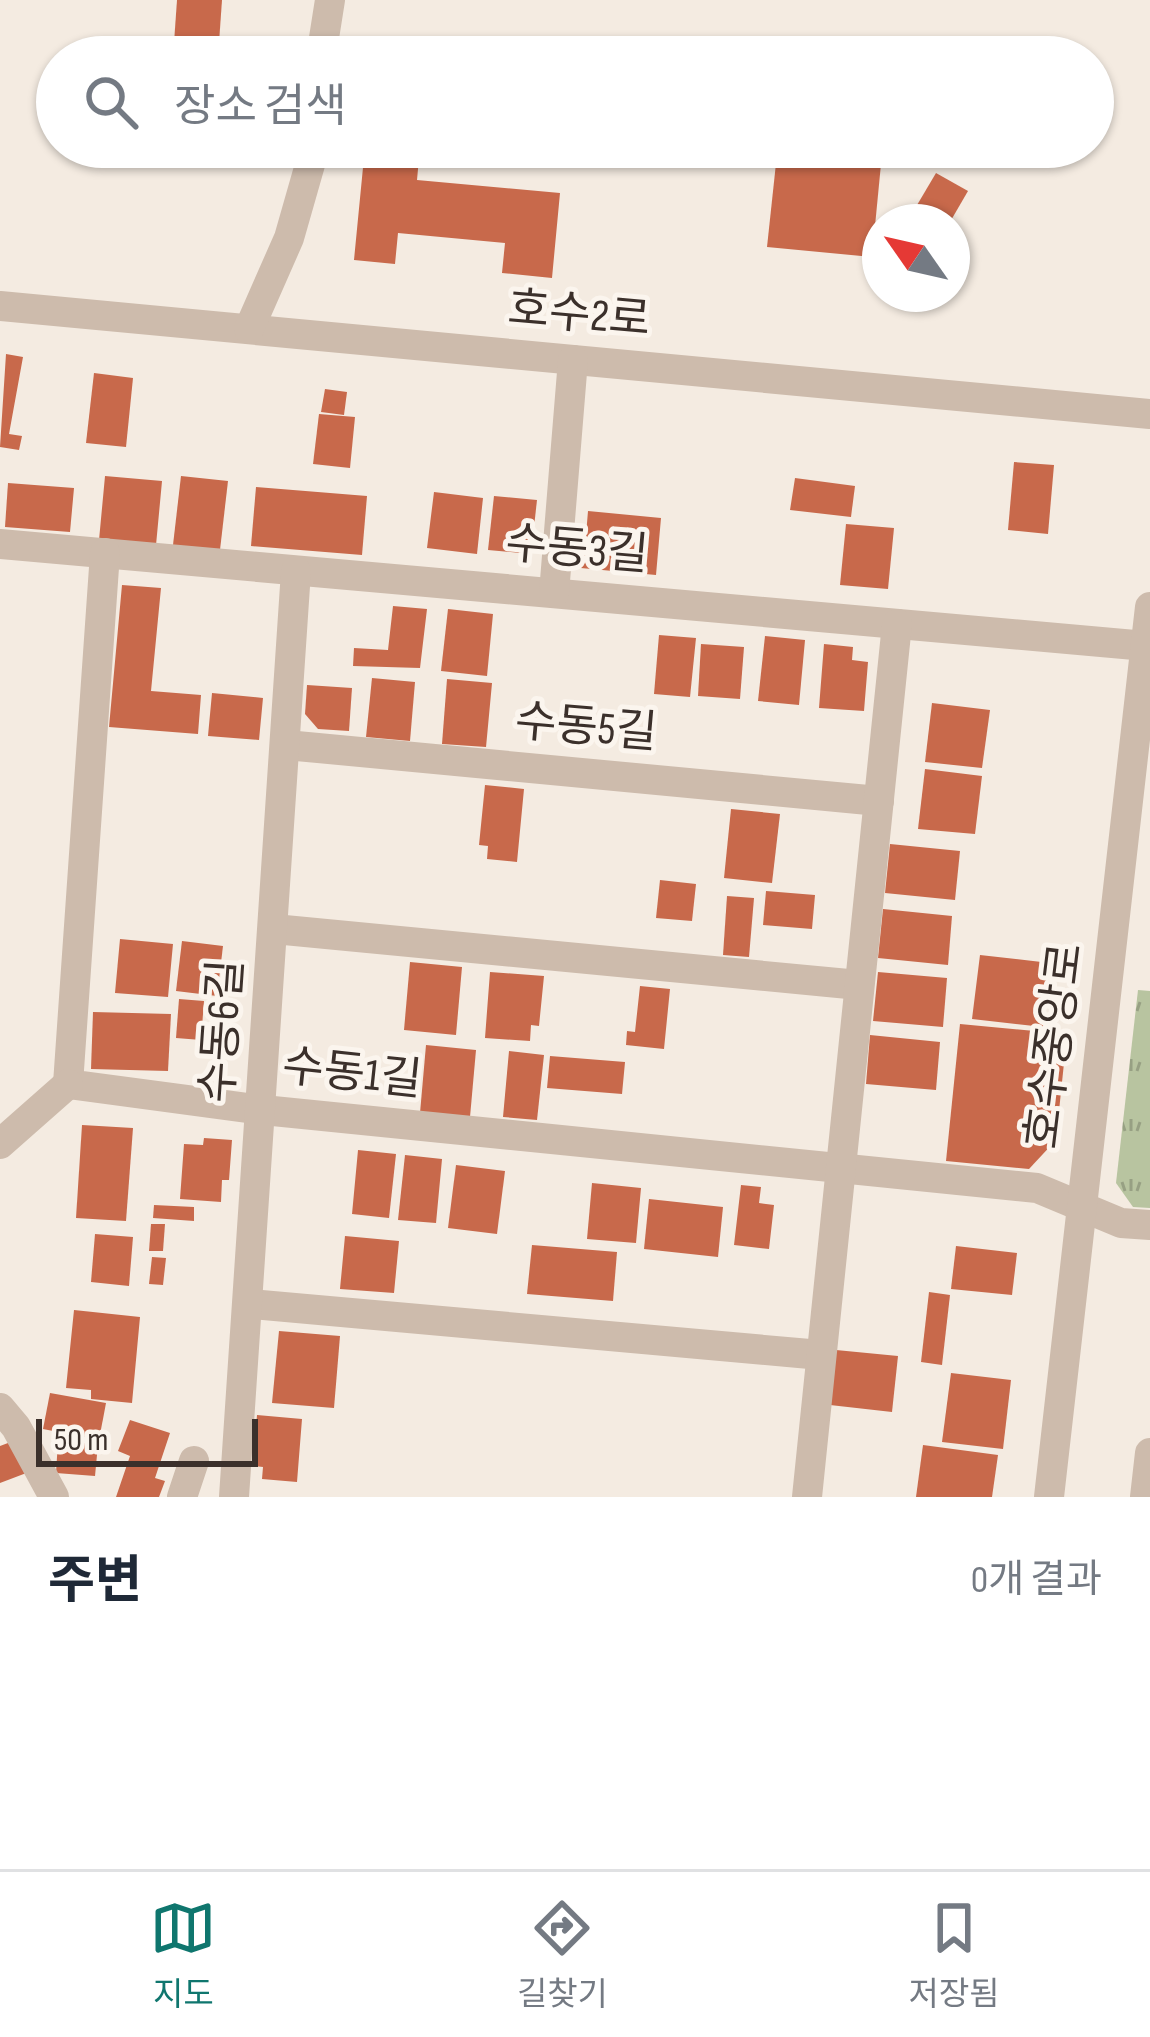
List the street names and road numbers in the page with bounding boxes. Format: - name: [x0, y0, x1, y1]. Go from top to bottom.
- street label: 호수2로: [505, 281, 653, 349]
- street label: 수동3길: [503, 516, 651, 584]
- street label: 수동5길: [513, 694, 659, 762]
- street label: 호수중앙로: [1015, 940, 1095, 1152]
- street label: 수동6길: [191, 957, 255, 1105]
- street label: 수동1길: [280, 1039, 424, 1109]

